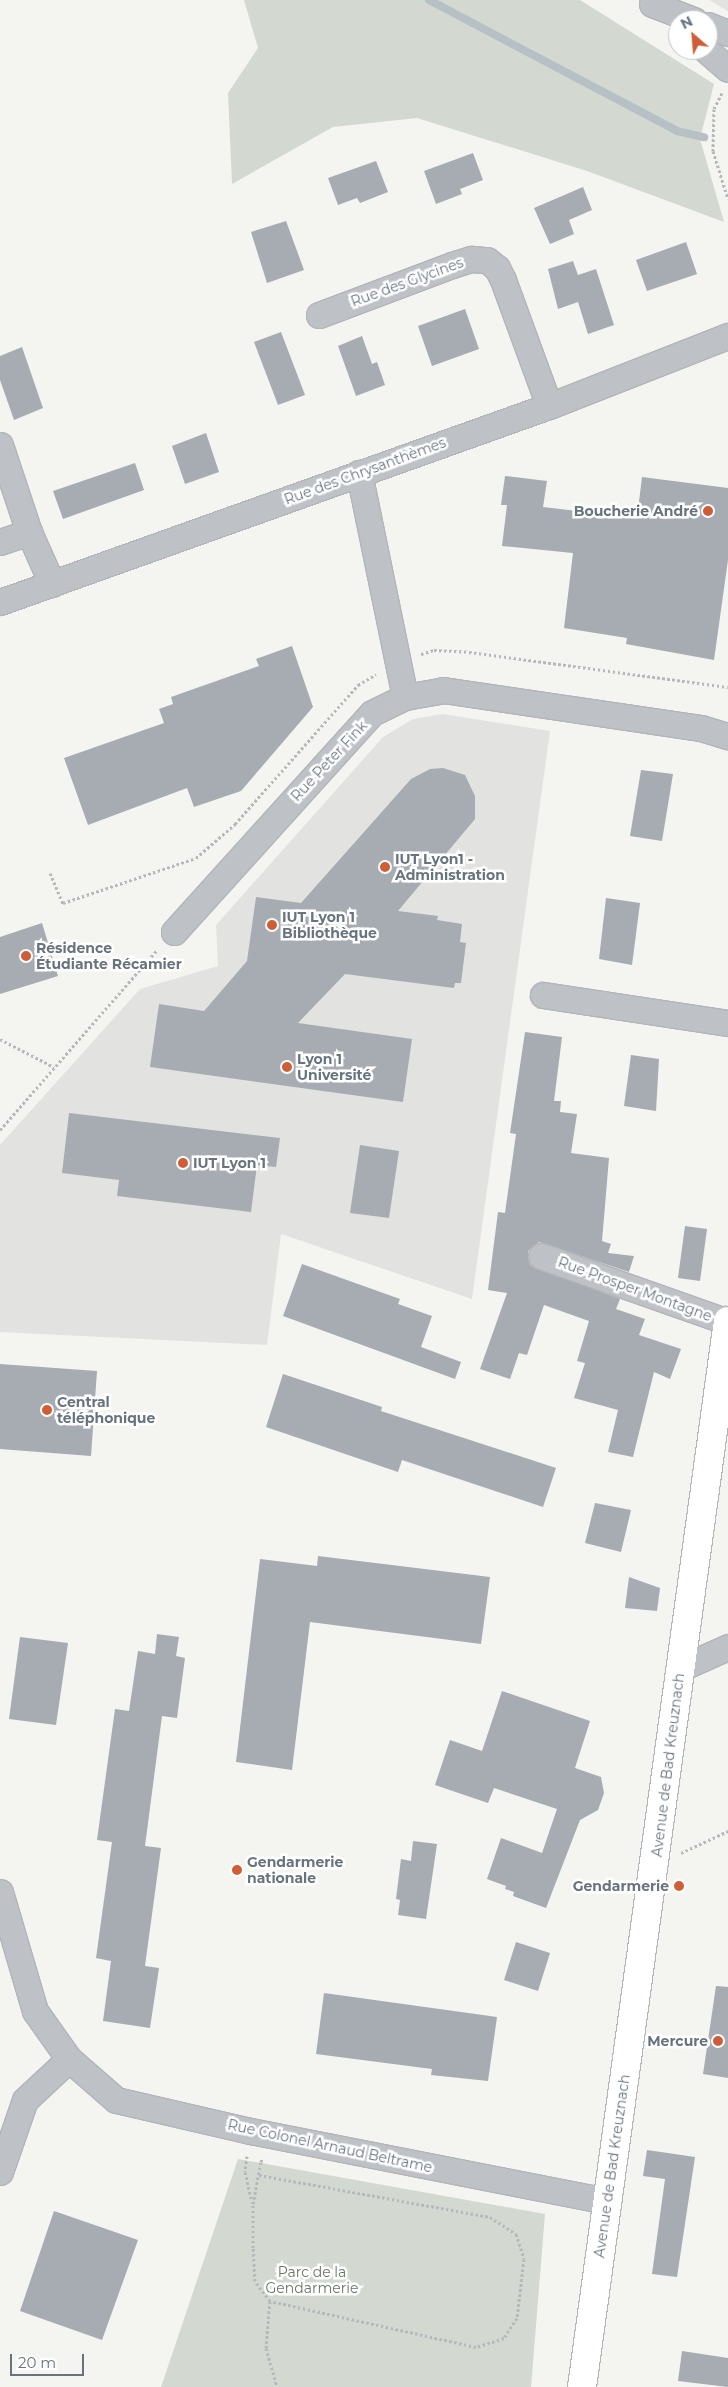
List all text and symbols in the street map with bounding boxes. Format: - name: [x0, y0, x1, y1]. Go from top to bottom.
- north arrow: [668, 10, 718, 60]
- text: N: [678, 12, 696, 33]
- street label: Rue des Glycines: [349, 254, 465, 310]
- street label: Rue des Chrysanthèmes: [282, 434, 448, 508]
- place label: Boucherie André: [574, 503, 698, 519]
- marker: Boucherie André: [702, 505, 714, 517]
- street label: Rue Peter Fink: [288, 717, 370, 805]
- place label: IUT Lyon1 - Administration: [395, 851, 505, 884]
- marker: IUT Lyon1 - Administration: [379, 861, 391, 873]
- place label: IUT Lyon 1 Bibliothèque: [282, 909, 377, 942]
- marker: IUT Lyon 1 Bibliothèque: [266, 919, 278, 931]
- place label: Résidence Étudiante Récamier: [36, 940, 182, 972]
- marker: Résidence Étudiante Récamier: [20, 950, 32, 962]
- place label: Lyon 1 Université: [297, 1051, 371, 1084]
- marker: Lyon 1 Université: [281, 1061, 293, 1073]
- place label: IUT Lyon 1: [193, 1155, 266, 1171]
- marker: IUT Lyon 1: [177, 1157, 189, 1169]
- street label: Rue Prosper Montagne: [556, 1253, 714, 1325]
- place label: Central téléphonique: [57, 1394, 155, 1426]
- marker: Central téléphonique: [41, 1404, 53, 1416]
- street label: Avenue de Bad Kreuznach: [648, 1672, 688, 1858]
- place label: Gendarmerie nationale: [247, 1854, 343, 1886]
- marker: Gendarmerie nationale: [231, 1864, 243, 1876]
- place label: Gendarmerie: [573, 1878, 669, 1894]
- marker: Gendarmerie: [673, 1880, 685, 1892]
- place label: Mercure: [647, 2033, 708, 2049]
- marker: Mercure: [712, 2035, 724, 2047]
- street label: Avenue de Bad Kreuznach: [591, 2073, 633, 2259]
- street label: Rue Colonel Arnaud Beltrame: [226, 2116, 434, 2176]
- park label: Parc de la Gendarmerie: [265, 2264, 359, 2296]
- scale bar: [12, 2344, 86, 2376]
- text: 20 m: [18, 2353, 56, 2372]

